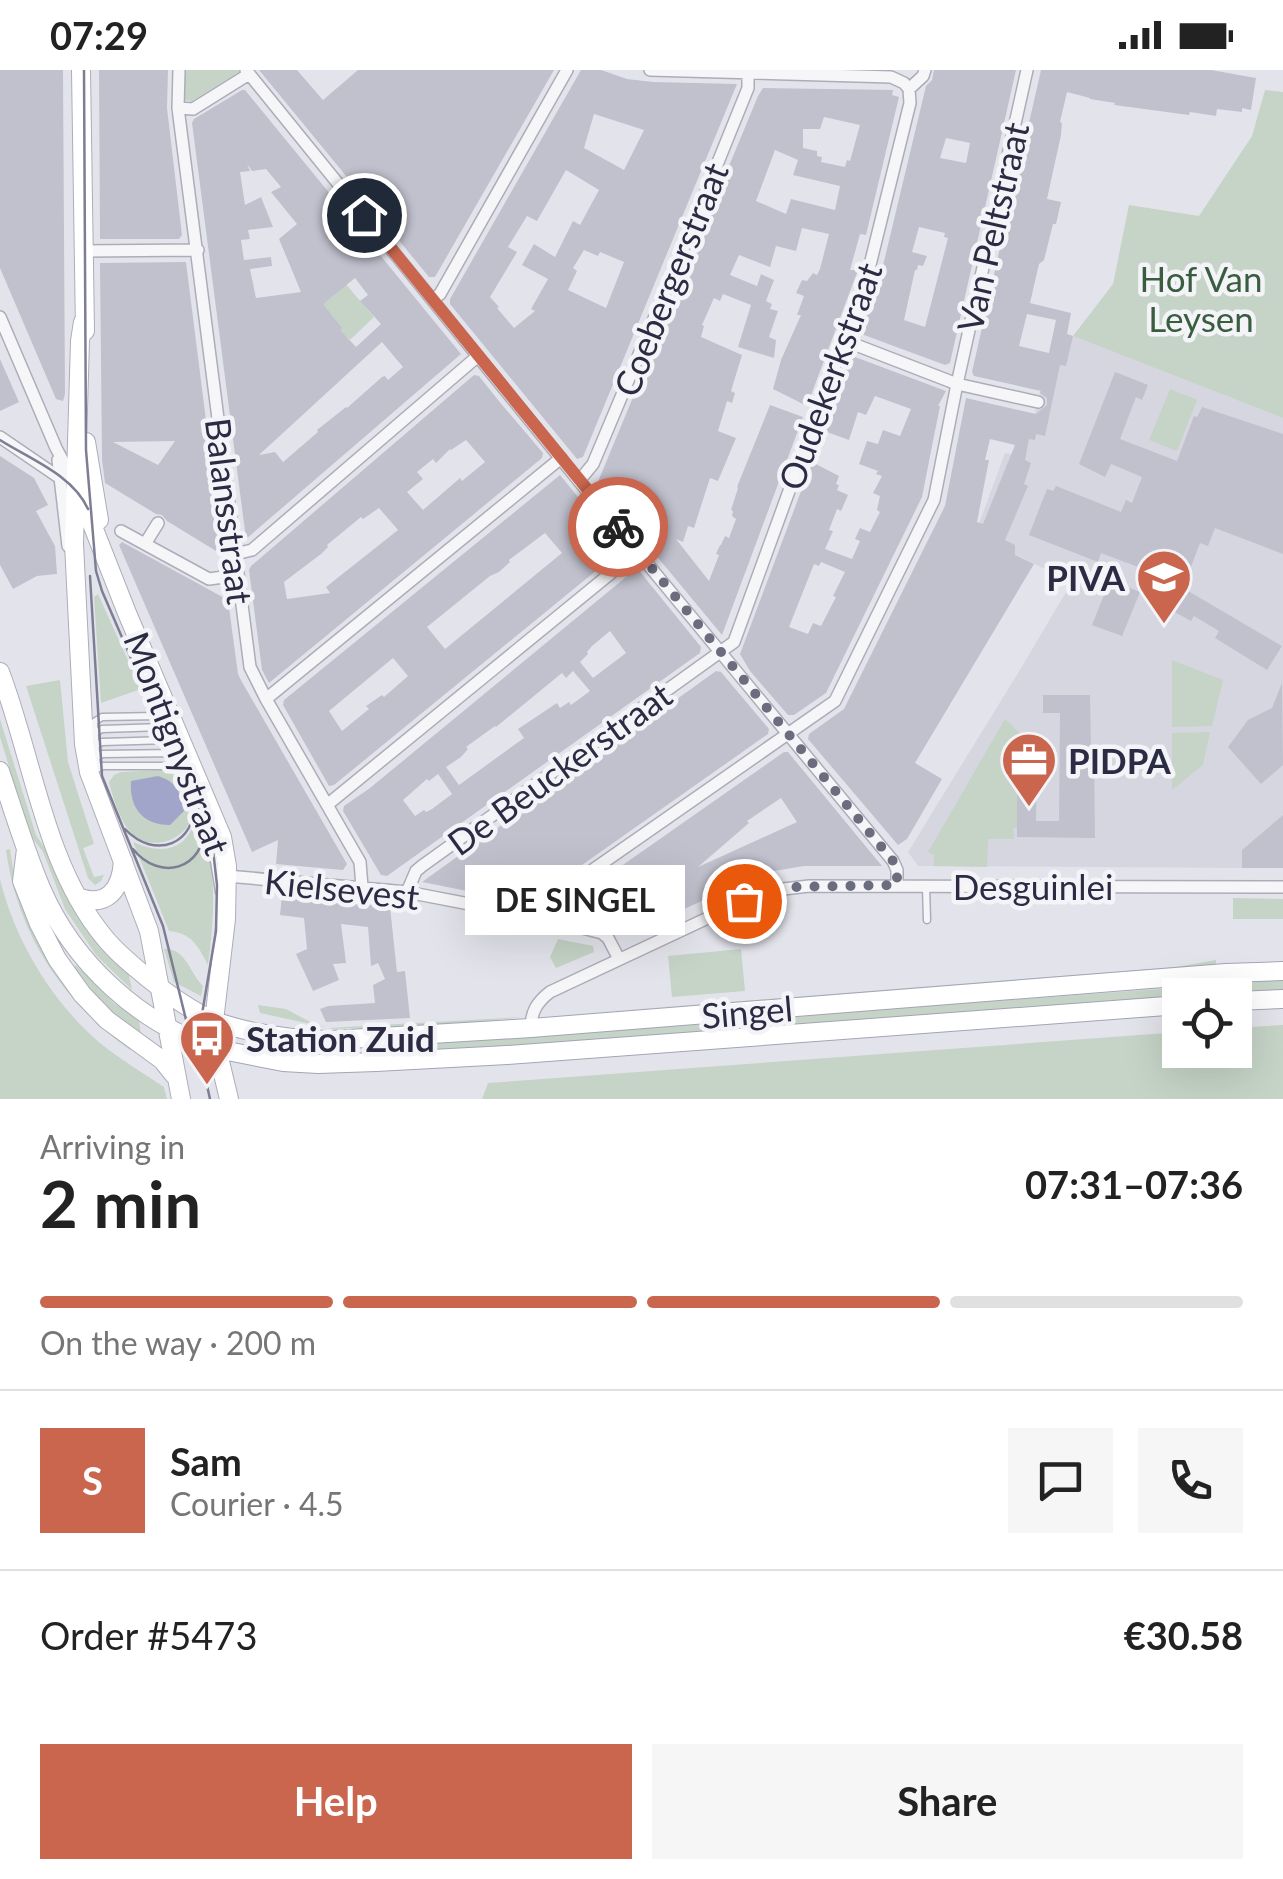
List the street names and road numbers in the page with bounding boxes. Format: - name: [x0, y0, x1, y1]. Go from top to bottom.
- street label: Van Peltstraat: [948, 118, 1037, 336]
- street label: Coebergerstraat: [604, 156, 736, 402]
- street label: Oudekerkstraat: [768, 256, 890, 495]
- street label: Balansstraat: [198, 415, 262, 607]
- street label: Montignystraat: [116, 626, 240, 861]
- street label: De Beuckerstraat: [439, 673, 679, 863]
- street label: Kielsevest: [263, 859, 422, 917]
- street label: Desguinlei: [953, 865, 1113, 907]
- street label: Singel: [700, 986, 794, 1036]

